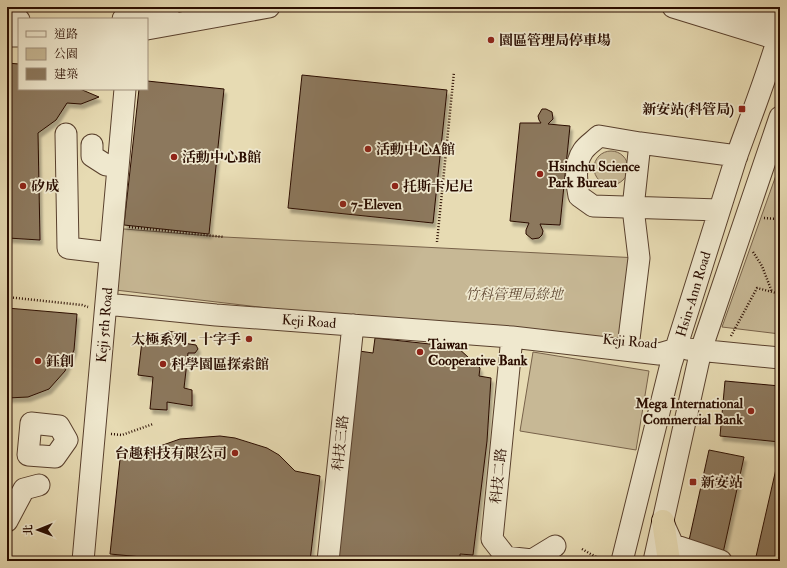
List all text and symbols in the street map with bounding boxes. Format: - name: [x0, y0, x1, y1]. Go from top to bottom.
- legend: [18, 18, 148, 90]
- text: 道路: [54, 27, 78, 42]
- place label: 園區管理局停車場: [499, 32, 611, 49]
- marker: 園區管理局停車場: [486, 35, 496, 45]
- text: 公園: [54, 47, 78, 62]
- text: 建築: [54, 67, 78, 82]
- place label: 新安站(科管局): [642, 101, 734, 118]
- marker: 新安站(科管局): [737, 104, 747, 114]
- place label: 活動中心A館: [376, 141, 455, 158]
- marker: 活動中心A館: [363, 144, 373, 154]
- place label: 活動中心B館: [182, 149, 261, 166]
- marker: 活動中心B館: [169, 152, 179, 162]
- place label: Hsinchu Science Park Bureau: [548, 158, 640, 191]
- marker: Hsinchu Science Park Bureau: [535, 169, 545, 179]
- place label: 矽成: [31, 178, 59, 195]
- place label: 托斯卡尼尼: [403, 178, 473, 195]
- marker: 矽成: [18, 181, 28, 191]
- marker: 托斯卡尼尼: [390, 181, 400, 191]
- place label: 7-Eleven: [351, 196, 403, 213]
- marker: 7-Eleven: [338, 199, 348, 209]
- street label: Hsin-Ann Road: [672, 249, 715, 339]
- park label: 竹科管理局綠地: [465, 286, 565, 303]
- street label: Keji 5th Road: [93, 287, 116, 363]
- street label: Keji Road: [281, 311, 337, 332]
- place label: 太極系列 - 十字手: [131, 331, 241, 348]
- street label: Keji Road: [602, 331, 658, 352]
- marker: 太極系列 - 十字手: [244, 334, 254, 344]
- place label: Taiwan Cooperative Bank: [427, 336, 528, 370]
- marker: Taiwan Cooperative Bank: [415, 347, 425, 357]
- place label: 鈺創: [46, 353, 74, 370]
- marker: 鈺創: [33, 356, 43, 366]
- place label: 科學園區探索館: [171, 356, 269, 373]
- marker: 科學園區探索館: [158, 359, 168, 369]
- place label: Mega International Commercial Bank: [634, 395, 743, 428]
- marker: Mega International Commercial Bank: [746, 406, 756, 416]
- street label: 科技三路: [329, 414, 352, 472]
- place label: 台趣科技有限公司: [115, 445, 227, 462]
- street label: 科技二路: [487, 447, 510, 505]
- marker: 台趣科技有限公司: [230, 448, 240, 458]
- place label: 新安站: [701, 474, 743, 491]
- marker: 新安站: [688, 477, 698, 487]
- north arrow: [18, 510, 58, 550]
- text: 北: [22, 525, 35, 536]

